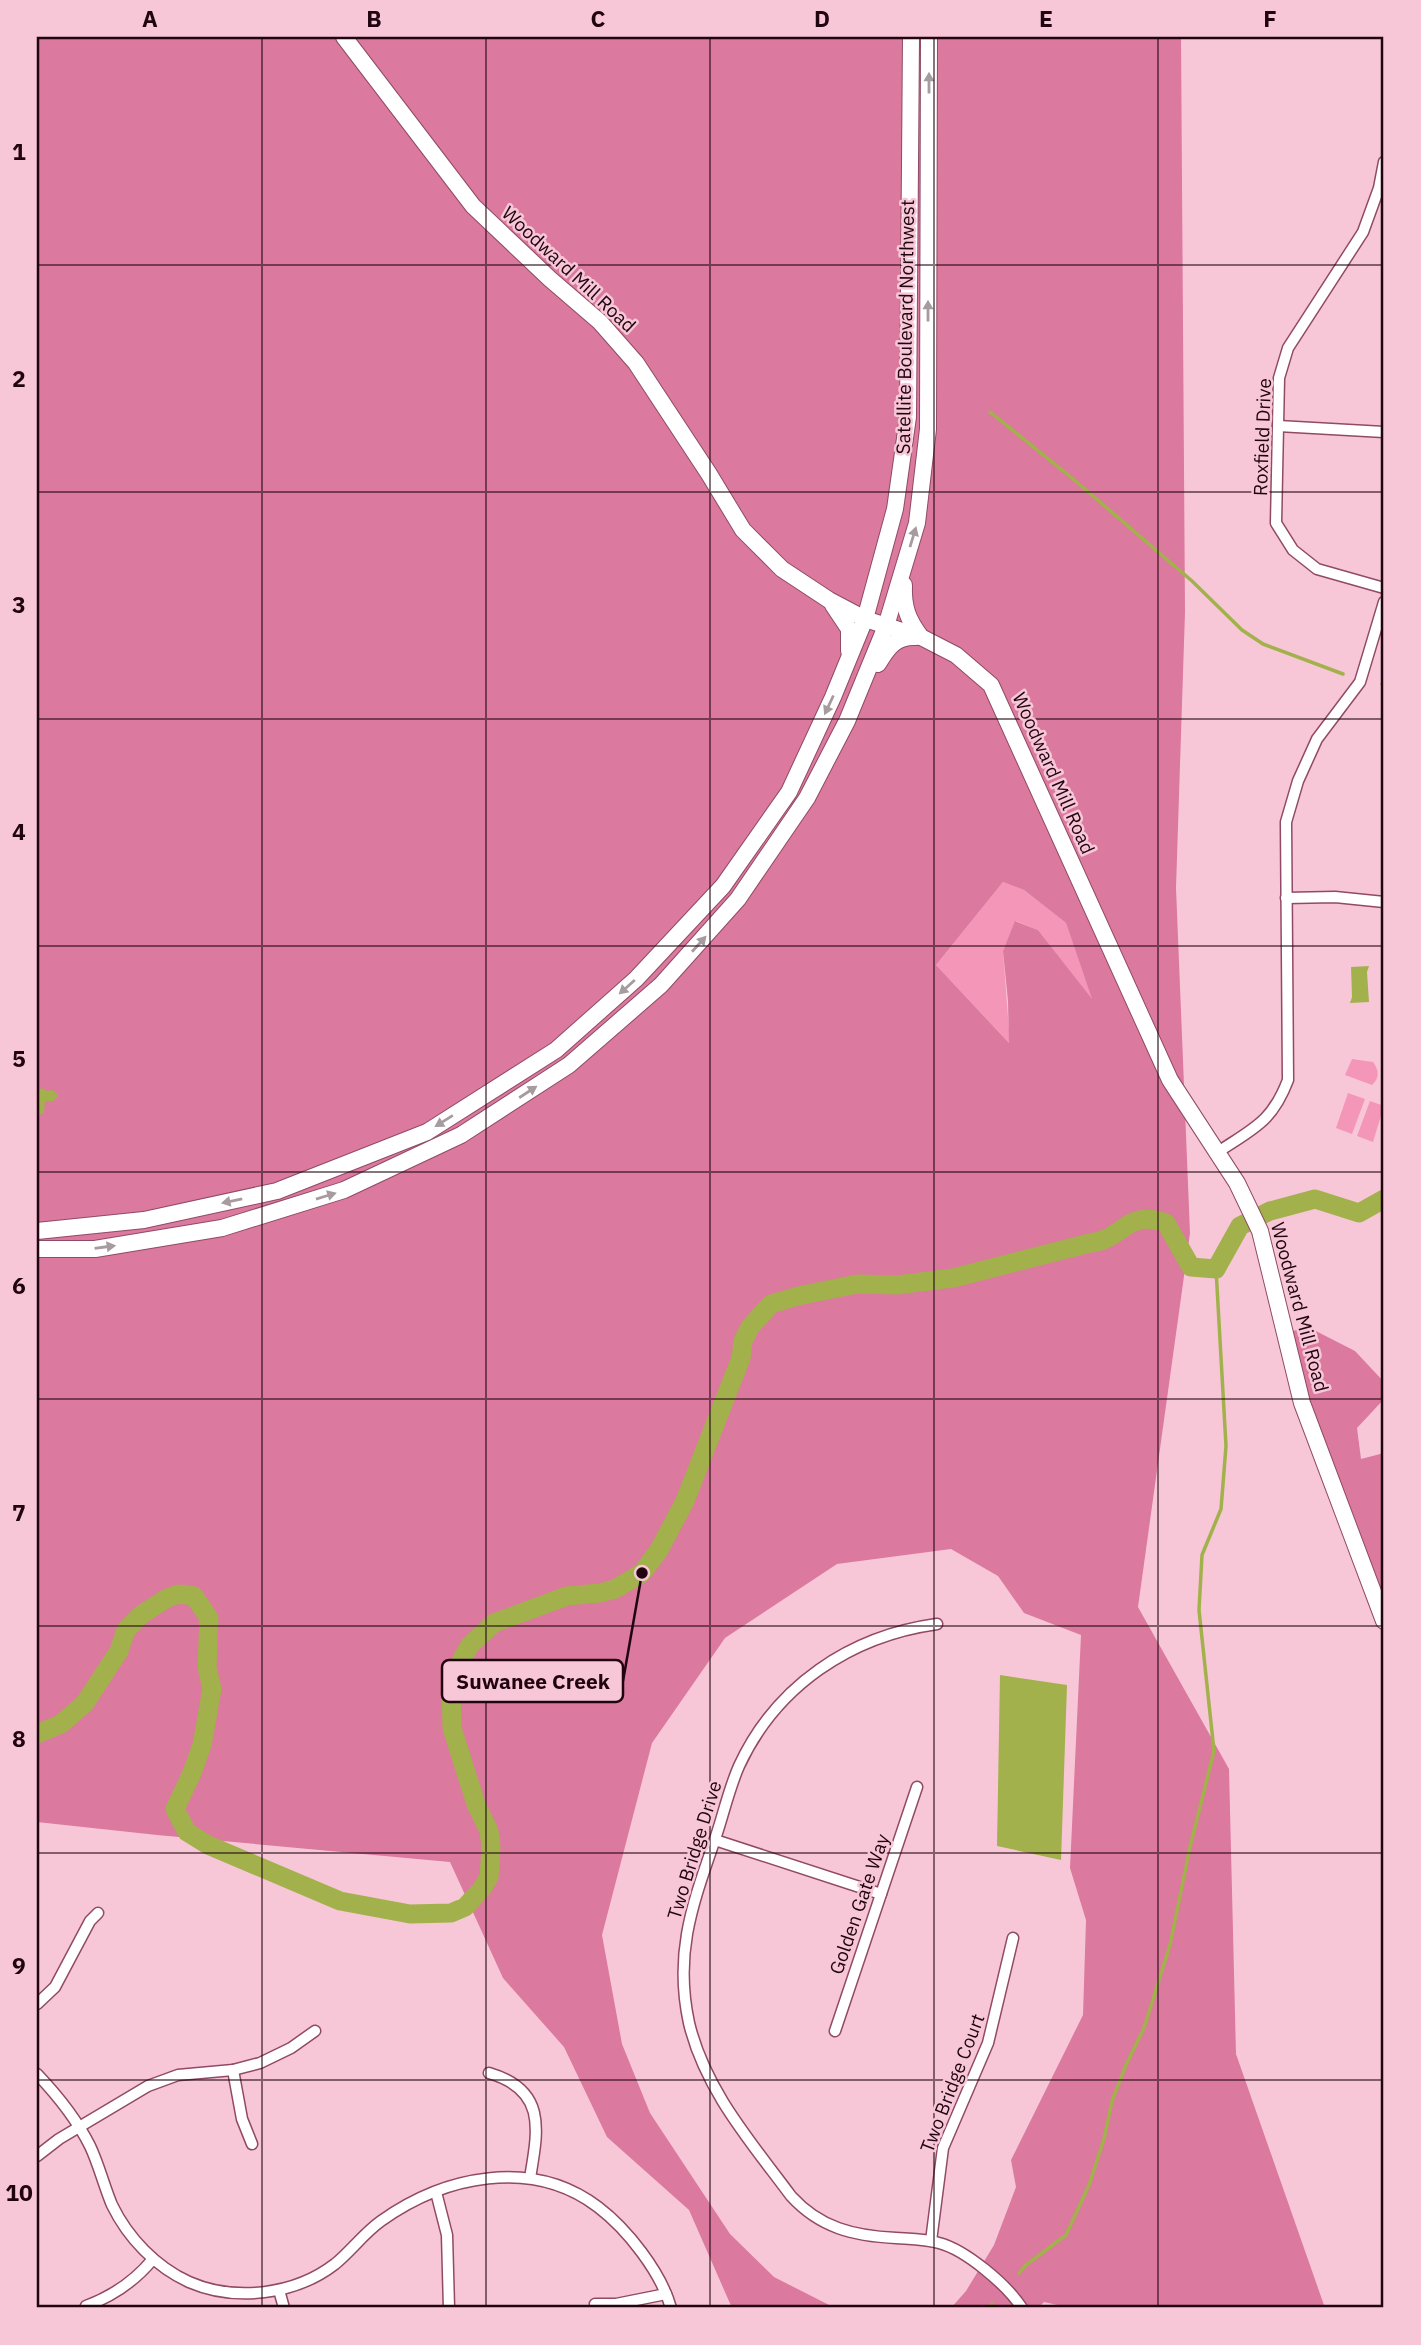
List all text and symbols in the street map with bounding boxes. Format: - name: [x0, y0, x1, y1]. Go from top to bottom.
- text: A: [142, 3, 158, 33]
- text: B: [366, 3, 382, 33]
- text: C: [591, 3, 606, 33]
- text: D: [814, 3, 830, 33]
- text: E: [1039, 3, 1053, 33]
- text: F: [1263, 3, 1277, 33]
- one-way arrow: [923, 72, 935, 94]
- text: 1: [12, 136, 26, 166]
- street label: Satellite Boulevard Northwest: [891, 199, 919, 455]
- street label: Woodward Mill Road: [497, 201, 641, 337]
- one-way arrow: [922, 299, 934, 321]
- text: 2: [12, 363, 26, 393]
- street label: Roxfield Drive: [1248, 378, 1276, 496]
- one-way arrow: [908, 526, 918, 547]
- text: 3: [12, 589, 26, 619]
- street label: Woodward Mill Road: [1008, 688, 1100, 858]
- one-way arrow: [823, 695, 835, 715]
- text: 4: [12, 816, 26, 846]
- one-way arrow: [690, 935, 706, 952]
- one-way arrow: [619, 978, 636, 994]
- text: 5: [12, 1043, 26, 1073]
- one-way arrow: [518, 1086, 537, 1099]
- one-way arrow: [434, 1114, 454, 1127]
- one-way arrow: [316, 1190, 337, 1200]
- one-way arrow: [221, 1196, 243, 1207]
- street label: Woodward Mill Road: [1266, 1220, 1334, 1394]
- one-way arrow: [94, 1241, 116, 1252]
- text: 6: [12, 1270, 26, 1300]
- text: 7: [12, 1497, 26, 1527]
- callout: Suwanee Creek: [442, 1660, 623, 1702]
- text: Suwanee Creek: [456, 1667, 611, 1695]
- text: 8: [12, 1723, 26, 1753]
- street label: Two Bridge Drive: [662, 1778, 726, 1922]
- street label: Golden Gate Way: [824, 1830, 894, 1977]
- text: 9: [12, 1950, 26, 1980]
- street label: Two Bridge Court: [915, 2010, 989, 2156]
- text: 10: [5, 2177, 33, 2207]

